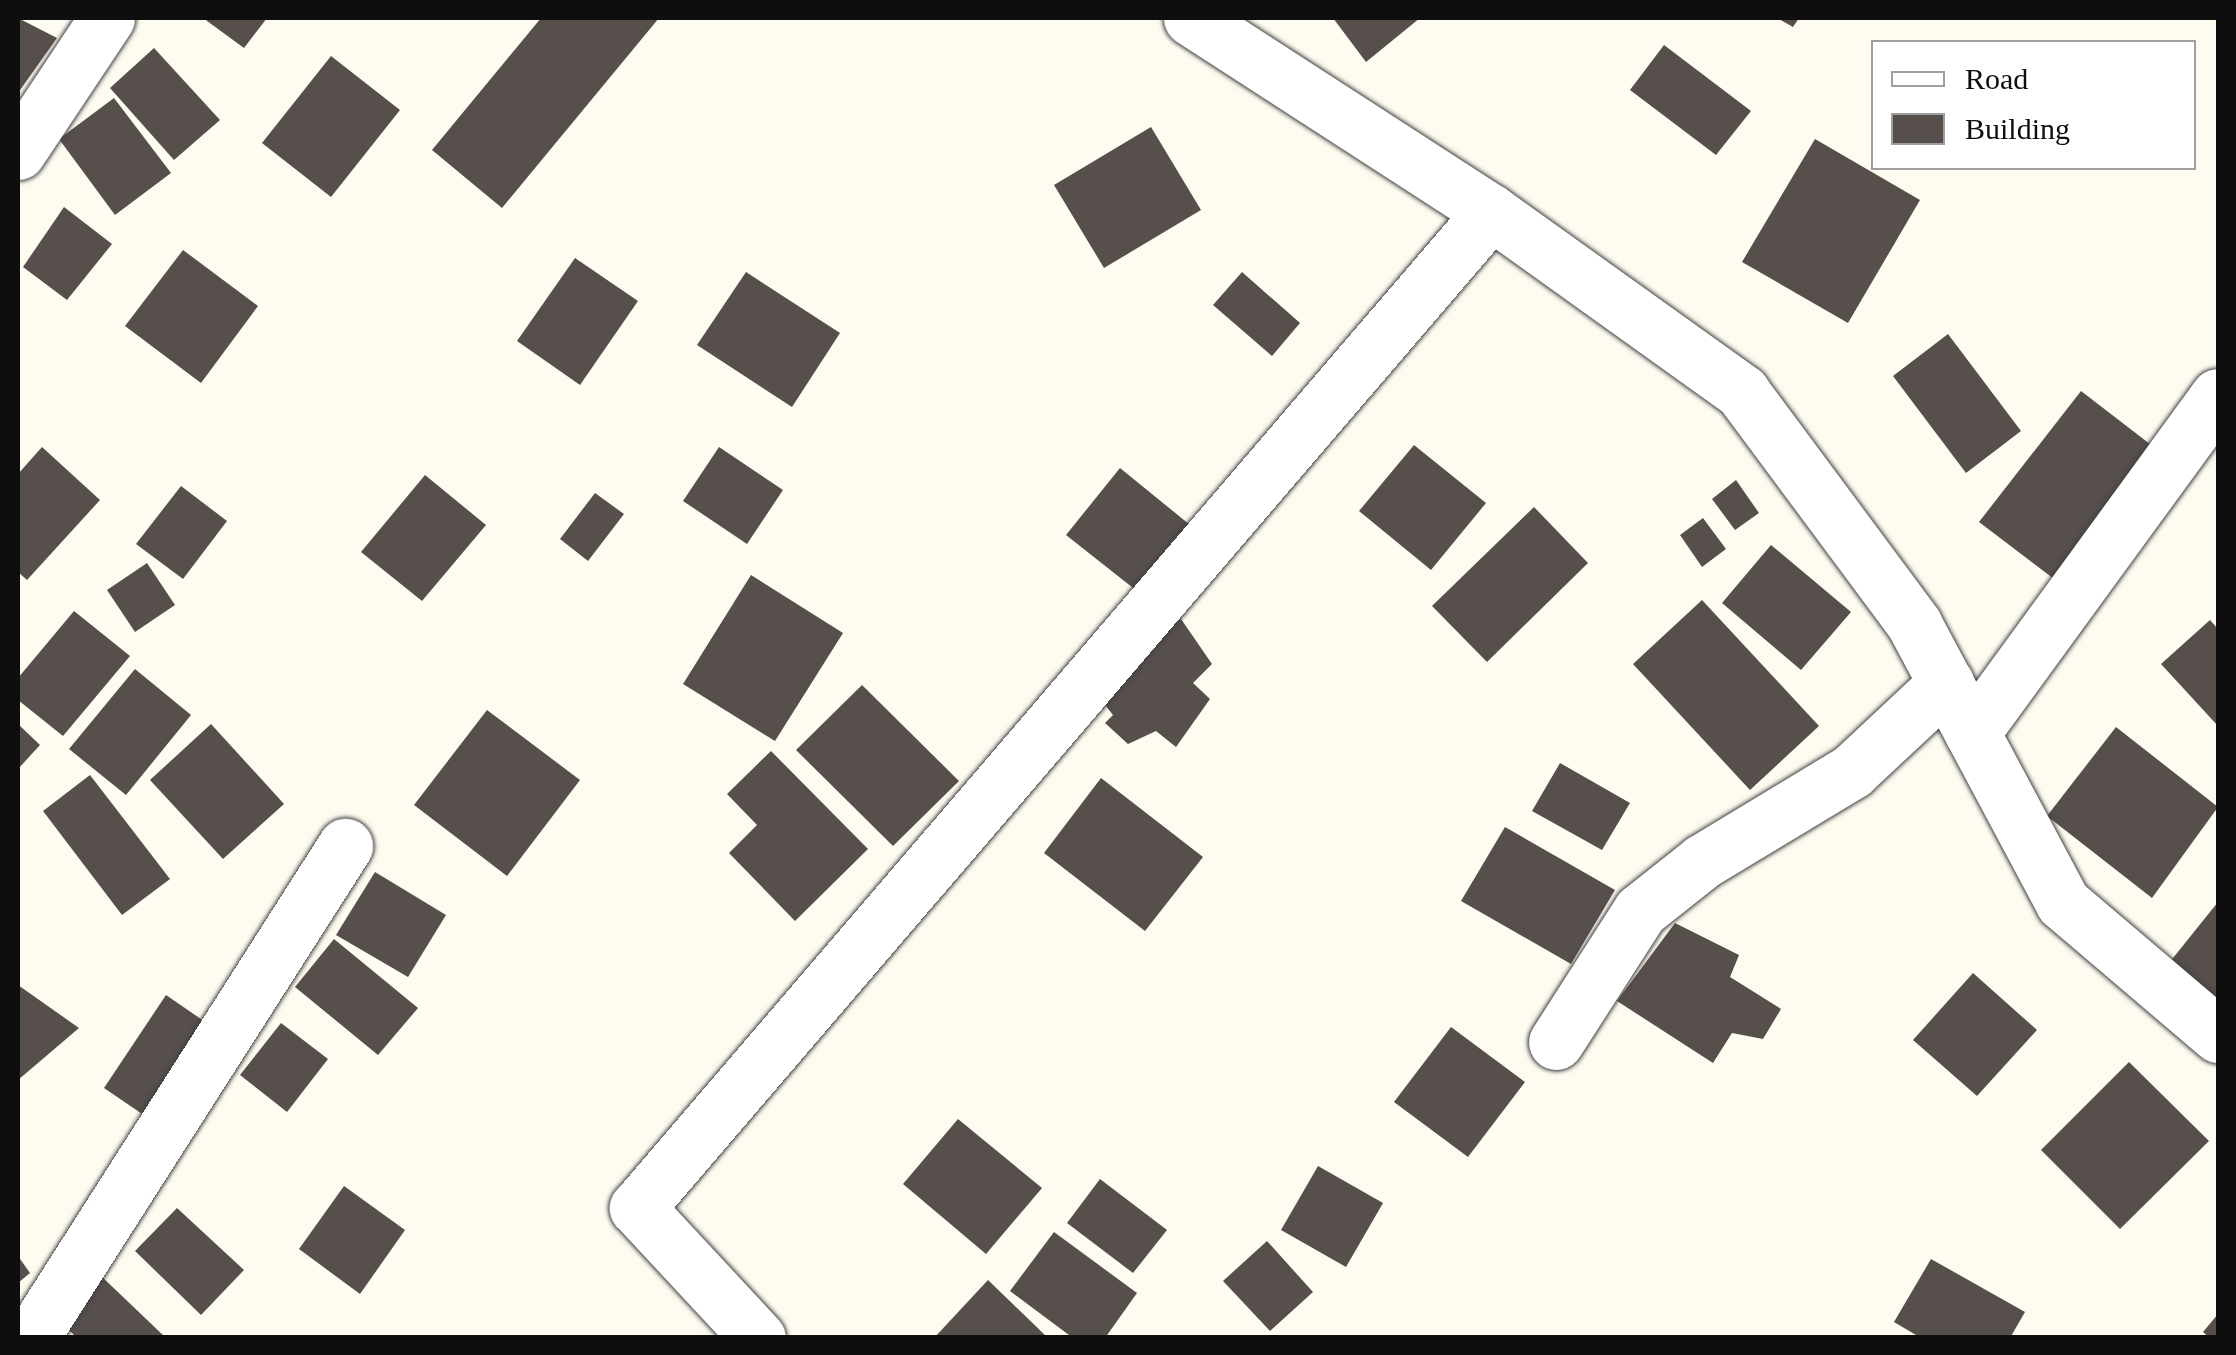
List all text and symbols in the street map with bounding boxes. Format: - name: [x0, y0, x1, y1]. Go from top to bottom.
- legend: [1871, 40, 2196, 170]
- text: Road: [1965, 62, 2028, 95]
- text: Building: [1965, 112, 2070, 145]

